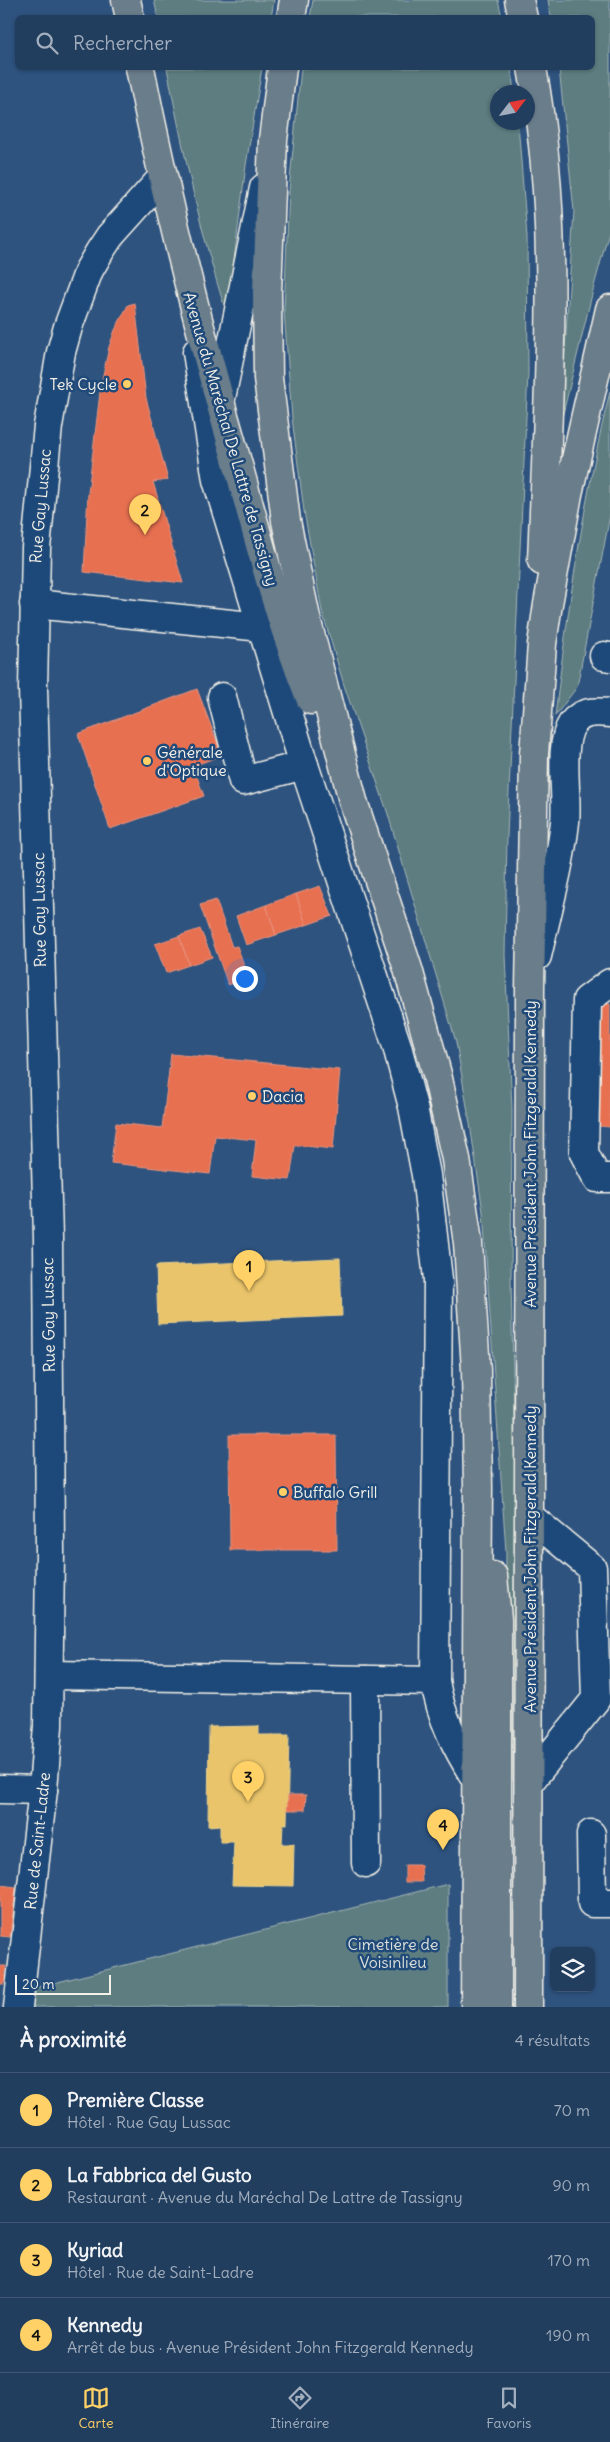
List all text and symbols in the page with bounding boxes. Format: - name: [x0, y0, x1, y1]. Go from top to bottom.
- search box: [15, 15, 595, 70]
- icon: search: [33, 29, 61, 57]
- text: Rechercher: [73, 31, 172, 55]
- north arrow: [490, 85, 535, 130]
- street label: Avenue du Maréchal De Lattre de Tassigny: [179, 290, 283, 588]
- place label: Tek Cycle: [49, 374, 117, 394]
- marker: Tek Cycle: [121, 378, 133, 390]
- street label: Rue Gay Lussac: [25, 448, 55, 564]
- pin: 2: [129, 494, 161, 535]
- place label: Générale d'Optique: [157, 742, 227, 780]
- marker: Générale d'Optique: [141, 755, 153, 767]
- street label: Rue Gay Lussac: [28, 852, 50, 968]
- your location: [232, 966, 258, 992]
- street label: Avenue Président John Fitzgerald Kennedy: [520, 1000, 540, 1308]
- place label: Dacia: [262, 1086, 303, 1106]
- marker: Dacia: [246, 1090, 258, 1102]
- pin: 1: [233, 1250, 265, 1291]
- street label: Rue Gay Lussac: [37, 1257, 59, 1373]
- street label: Avenue Président John Fitzgerald Kennedy: [520, 1405, 540, 1713]
- place label: Buffalo Grill: [293, 1482, 377, 1502]
- marker: Buffalo Grill: [277, 1486, 289, 1498]
- pin: 3: [232, 1761, 264, 1802]
- street label: Rue de Saint-Ladre: [20, 1771, 54, 1911]
- pin: 4: [427, 1809, 459, 1850]
- park label: Cimetière de Voisinlieu: [348, 1934, 438, 1972]
- map controls: [550, 1947, 595, 1992]
- button: layers: [550, 1947, 595, 1992]
- scale bar: [15, 1972, 111, 1995]
- text: 20 m: [22, 1975, 55, 1993]
- text: À proximité: [20, 2026, 127, 2053]
- text: 4 résultats: [515, 2030, 590, 2050]
- text: Première Classe: [67, 2088, 204, 2112]
- text: 1: [33, 2100, 39, 2120]
- text: 70 m: [554, 2100, 590, 2120]
- text: Hôtel · Rue Gay Lussac: [67, 2112, 231, 2132]
- text: La Fabbrica del Gusto: [67, 2163, 252, 2187]
- text: 2: [32, 2175, 40, 2195]
- text: 90 m: [552, 2175, 590, 2195]
- text: Restaurant · Avenue du Maréchal De Lattre de Tassigny: [67, 2187, 463, 2207]
- text: Kyriad: [67, 2238, 123, 2262]
- text: 3: [31, 2250, 41, 2270]
- text: 170 m: [547, 2250, 590, 2270]
- text: Hôtel · Rue de Saint-Ladre: [67, 2262, 254, 2282]
- text: Kennedy: [67, 2313, 143, 2337]
- text: 4: [31, 2325, 41, 2345]
- text: 190 m: [546, 2325, 590, 2345]
- text: Arrêt de bus · Avenue Président John Fitzgerald Kennedy: [67, 2337, 473, 2357]
- tab: Carte: [79, 2384, 113, 2432]
- tab: Itinéraire: [270, 2384, 329, 2432]
- tab: Favoris: [486, 2384, 531, 2432]

